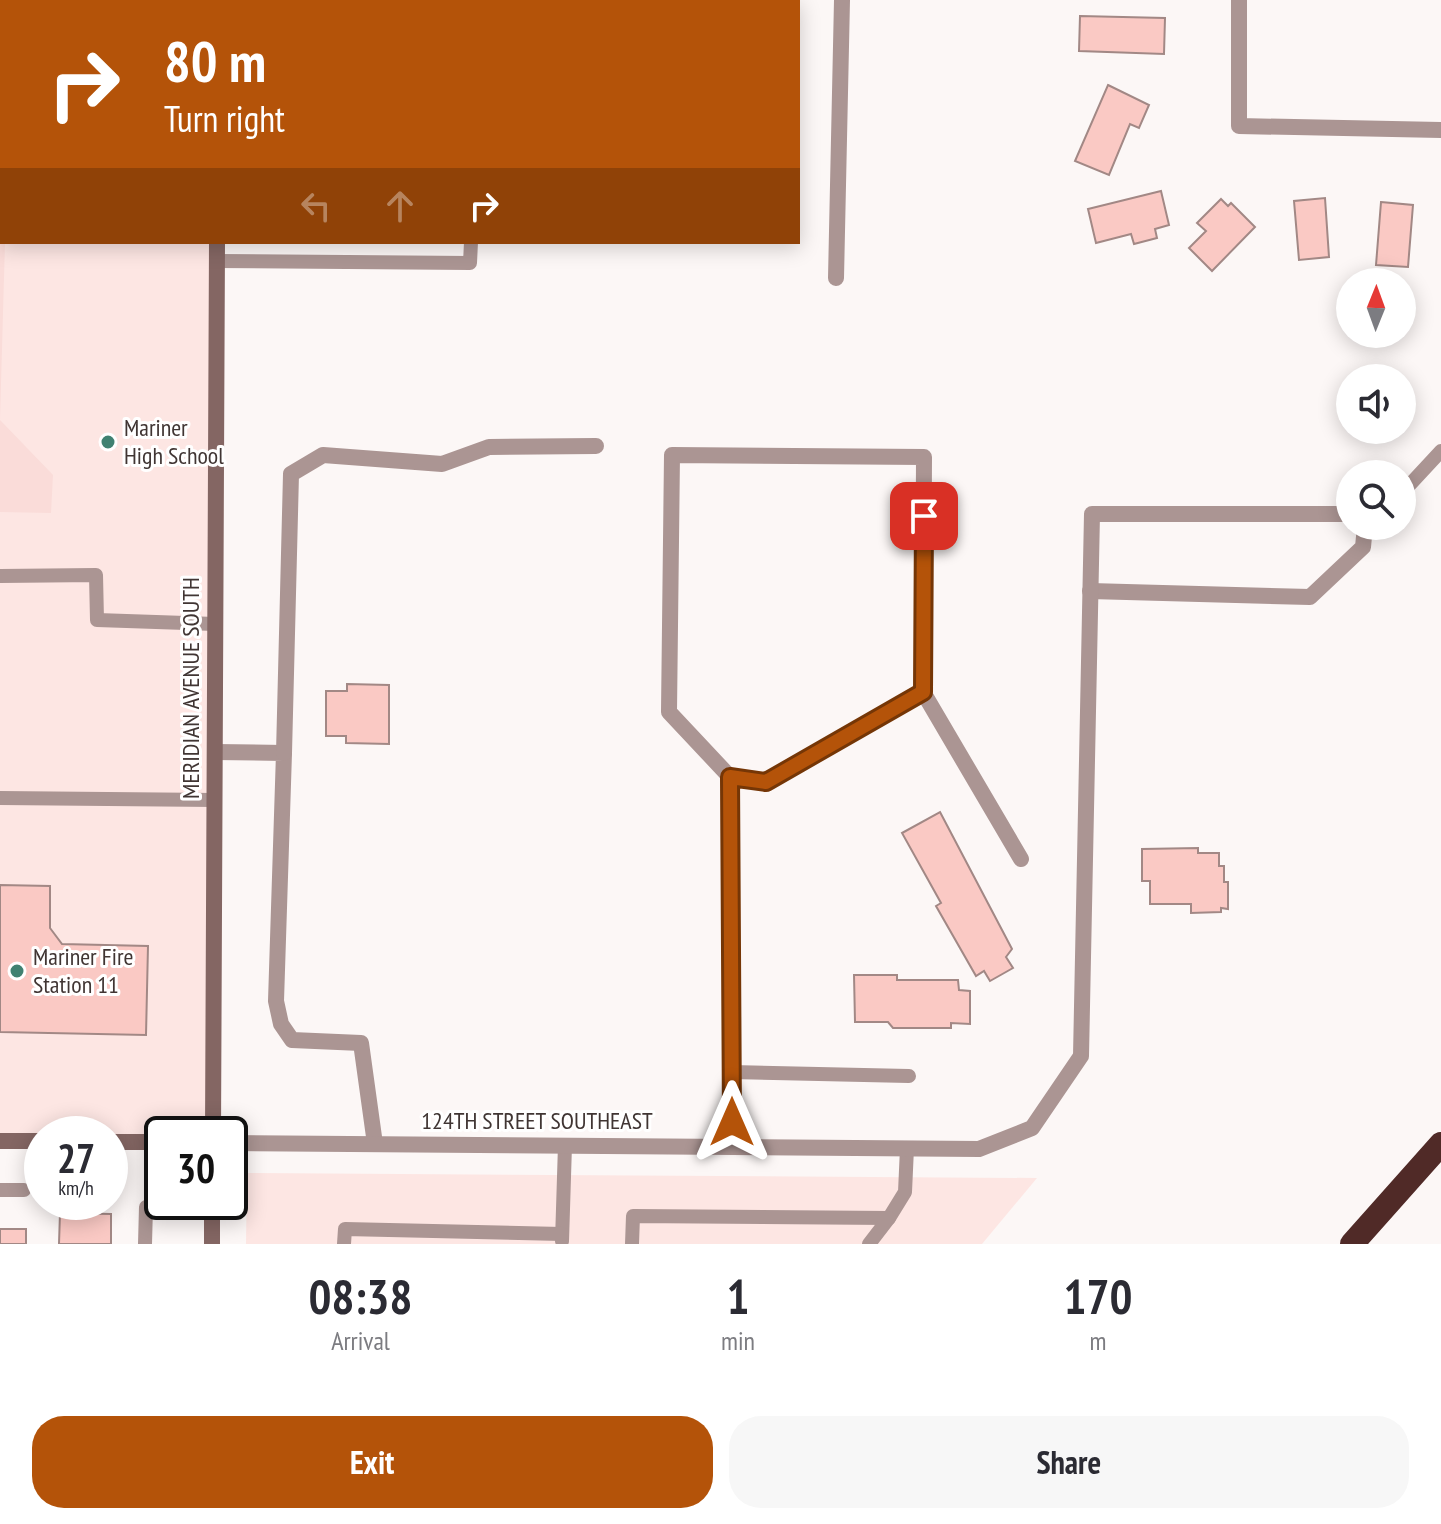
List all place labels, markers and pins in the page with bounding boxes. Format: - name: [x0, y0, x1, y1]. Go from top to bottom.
- place label: Mariner High School: [124, 412, 224, 471]
- marker: Mariner High School: [99, 433, 117, 451]
- pin: [890, 482, 958, 550]
- place label: Mariner Fire Station 11: [33, 941, 133, 1000]
- marker: Mariner Fire Station 11: [8, 962, 26, 980]

